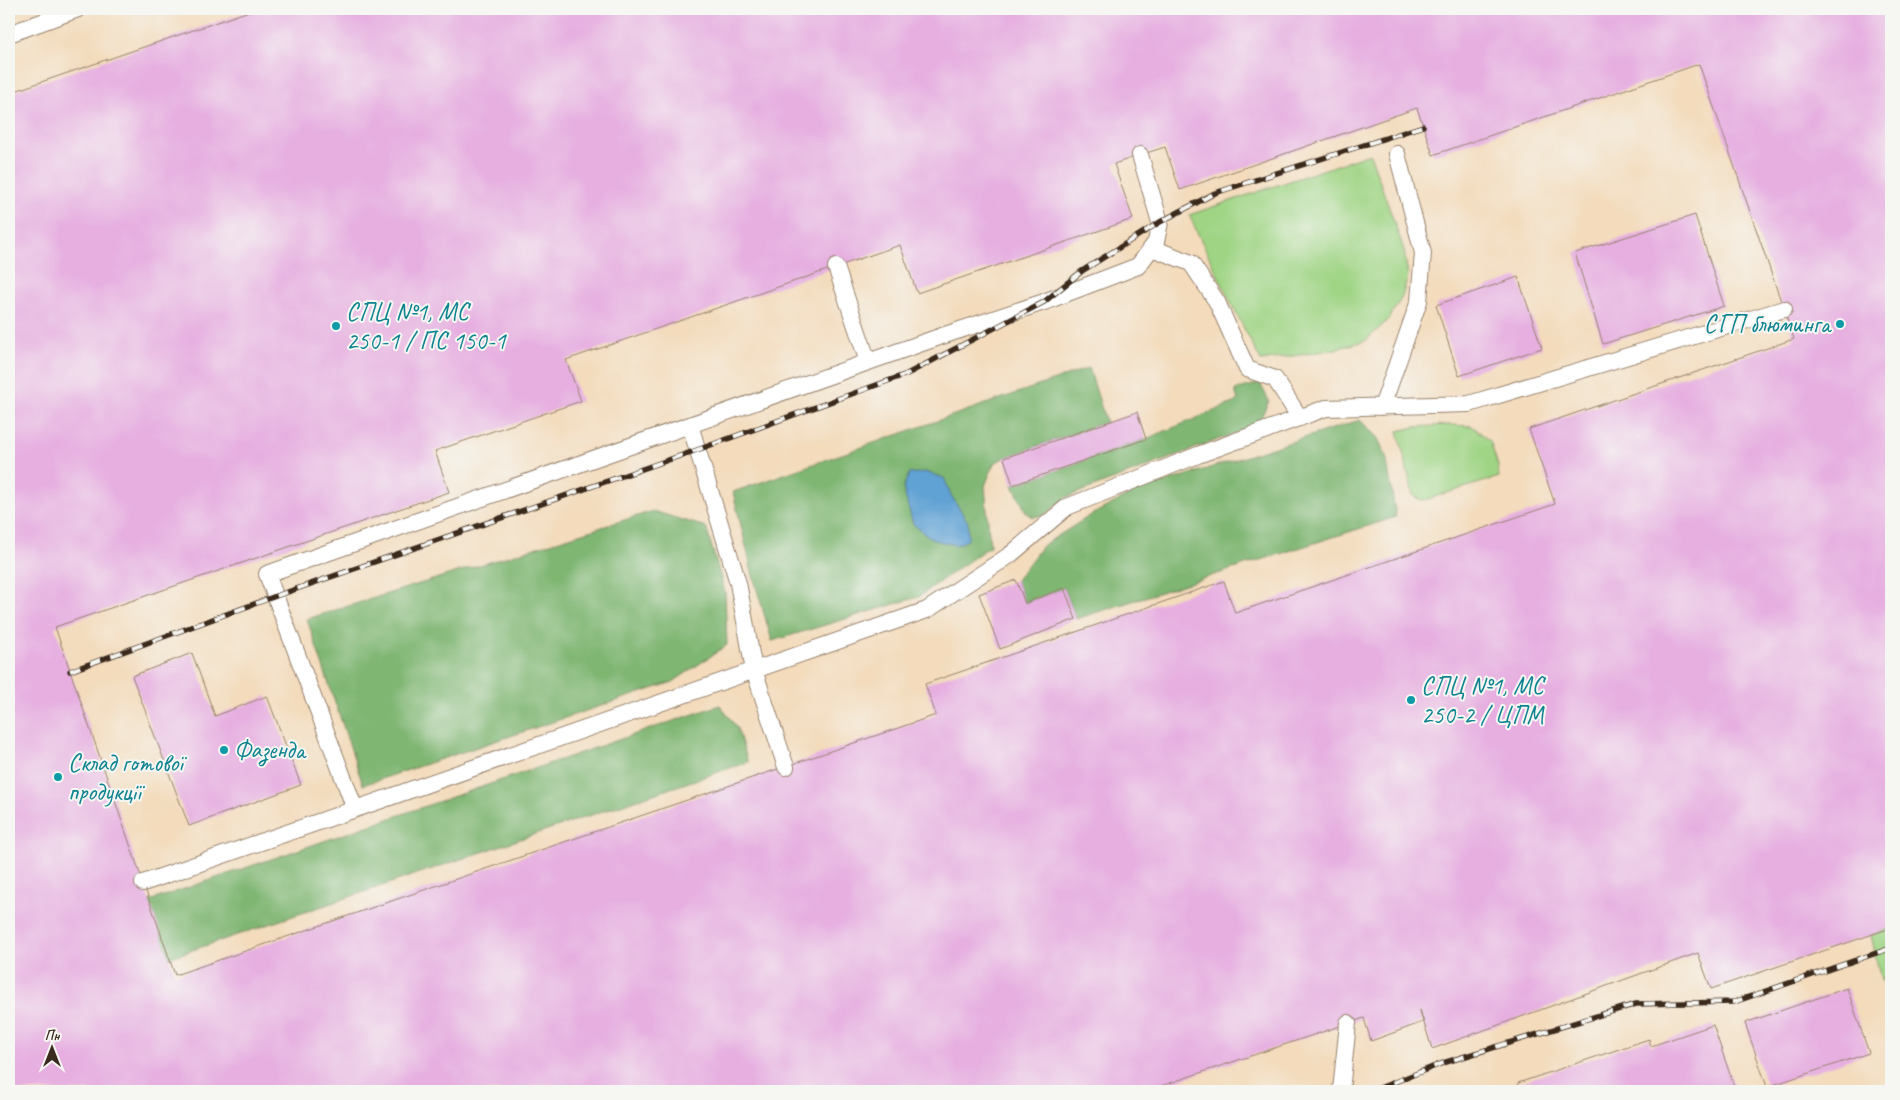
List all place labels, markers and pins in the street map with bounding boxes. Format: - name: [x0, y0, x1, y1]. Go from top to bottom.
- place label: СПЦ №1, МС 250-1 / ПС 150-1: [346, 296, 508, 357]
- place label: СГП блюминга: [1704, 308, 1833, 340]
- marker: СГП блюминга: [1834, 318, 1846, 330]
- marker: СПЦ №1, МС 250-1 / ПС 150-1: [330, 320, 342, 332]
- place label: СПЦ №1, МС 250-2 / ЦПМ: [1421, 670, 1546, 731]
- marker: СПЦ №1, МС 250-2 / ЦПМ: [1405, 694, 1417, 706]
- place label: Фазенда: [234, 734, 307, 767]
- marker: Фазенда: [218, 744, 230, 756]
- place label: Склад готової продукції: [68, 747, 187, 808]
- marker: Склад готової продукції: [52, 771, 64, 783]

